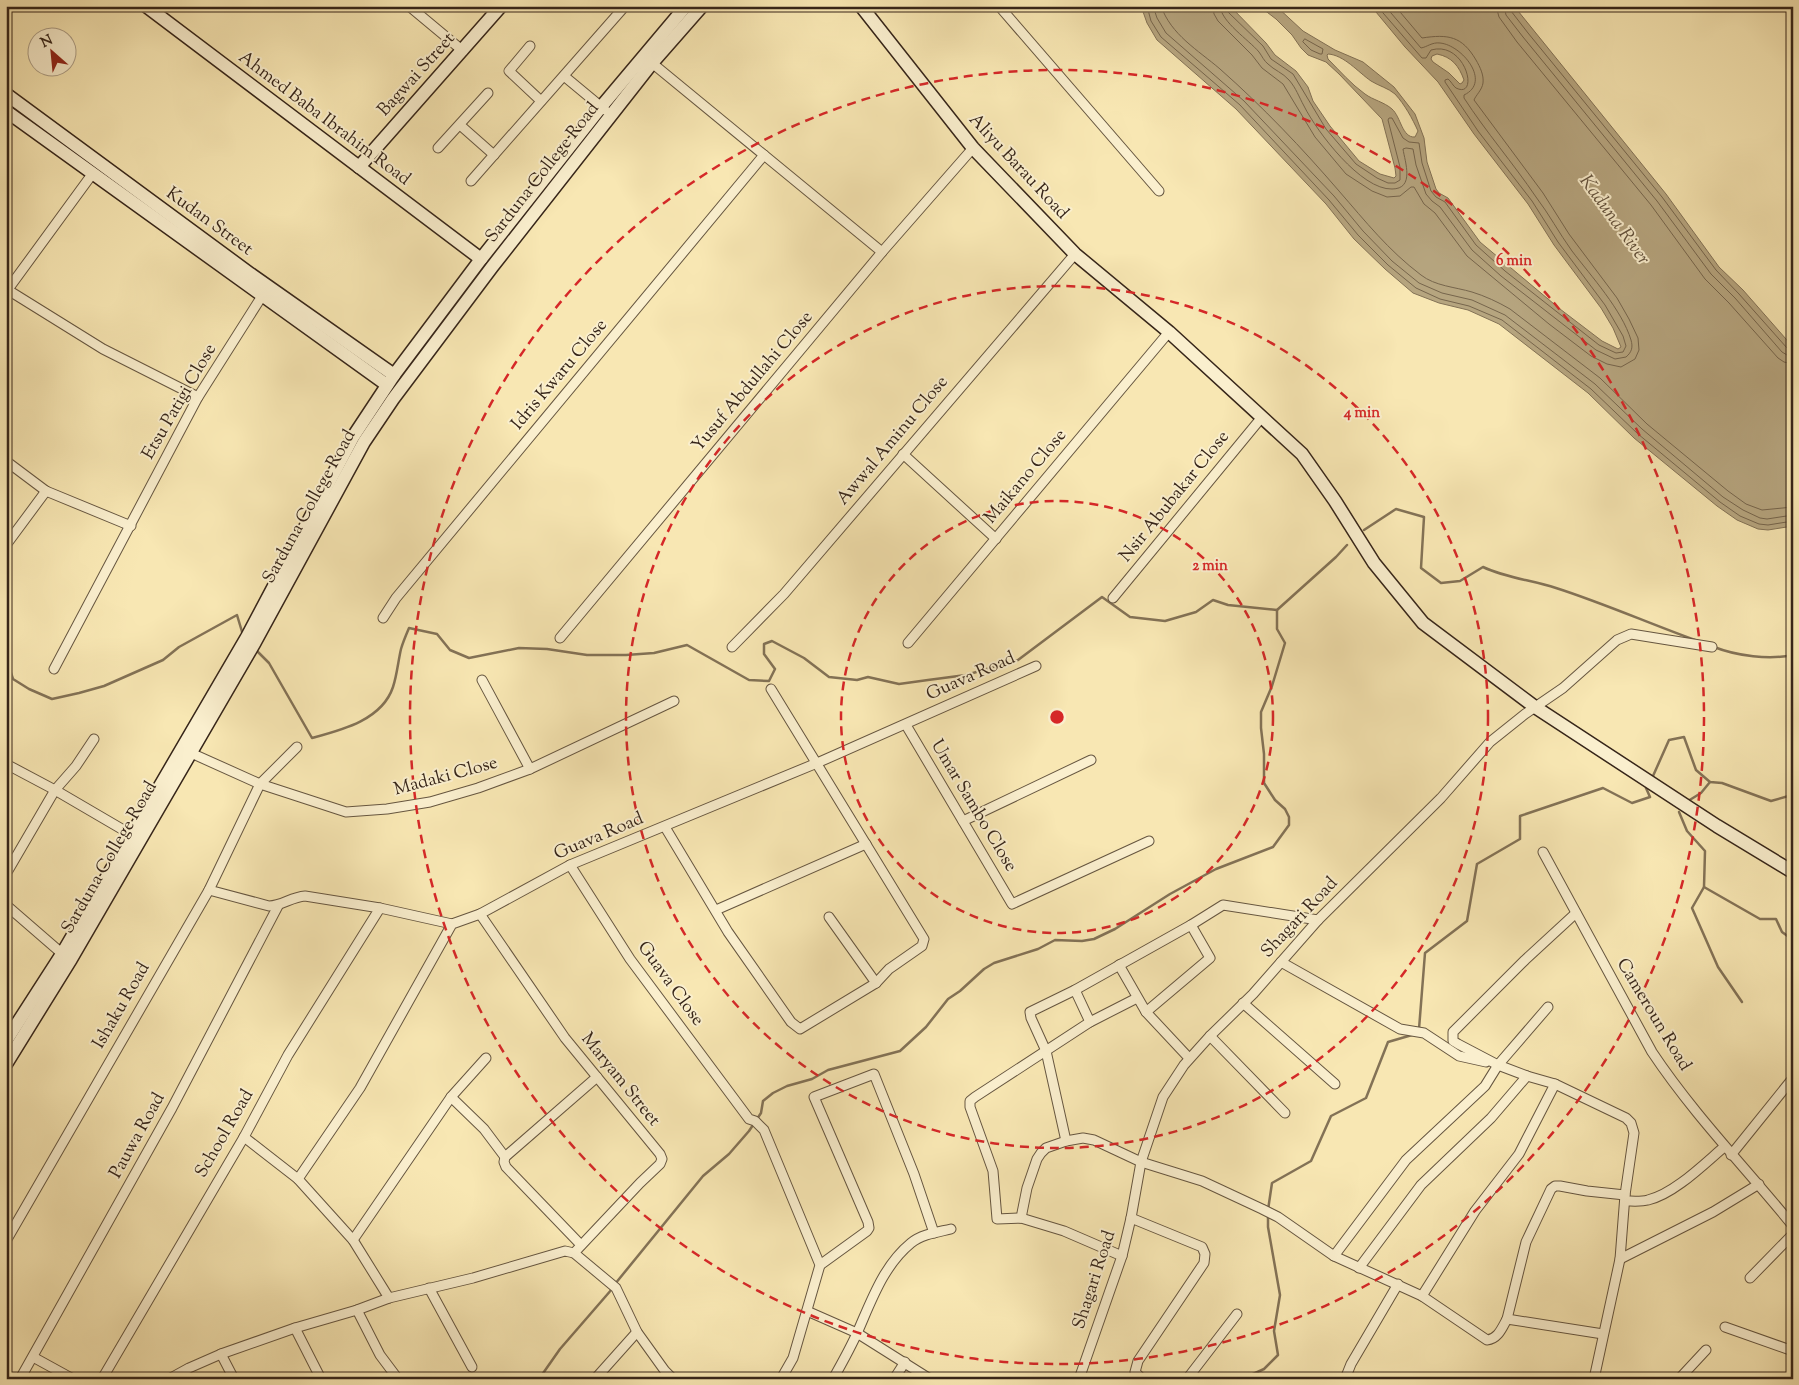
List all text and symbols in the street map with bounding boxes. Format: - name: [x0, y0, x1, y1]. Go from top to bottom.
- street label: Bagwai Street: [372, 27, 462, 123]
- north arrow: [28, 28, 78, 78]
- text: N: [37, 31, 57, 54]
- street label: Ahmed Baba Ibrahim Road: [232, 46, 416, 192]
- street label: Sarduna College Road: [480, 97, 606, 249]
- street label: Aliyu Barau Road: [962, 108, 1074, 226]
- water label: Kaduna River: [1572, 169, 1656, 271]
- street label: Kudan Street: [160, 181, 258, 263]
- text: 6 min: [1496, 251, 1532, 272]
- street label: Yusuf Abdullahi Close: [686, 306, 820, 458]
- street label: Idris Kwaru Close: [506, 314, 614, 436]
- street label: Etsu Patigi Close: [136, 339, 224, 465]
- street label: Awwal Aminu Close: [831, 371, 955, 511]
- text: 4 min: [1343, 403, 1380, 424]
- street label: Maikano Close: [978, 424, 1074, 530]
- street label: Sarduna College Road: [257, 425, 363, 589]
- street label: Nsir Abubakar Close: [1114, 426, 1236, 568]
- text: 2 min: [1192, 556, 1228, 577]
- street label: Guava Road: [922, 646, 1020, 708]
- centre of rings: [1048, 708, 1066, 726]
- street label: Umar Sambo Close: [923, 735, 1023, 877]
- street label: Madaki Close: [391, 751, 501, 803]
- street label: Sarduna College Road: [56, 777, 164, 939]
- street label: Guava Road: [550, 806, 648, 868]
- street label: Shagari Road: [1256, 872, 1344, 964]
- street label: Guava Close: [630, 936, 710, 1032]
- street label: Cameroun Road: [1609, 954, 1697, 1076]
- street label: Ishaku Road: [87, 958, 157, 1054]
- street label: Maryam Street: [574, 1028, 666, 1132]
- street label: School Road: [189, 1085, 261, 1183]
- street label: Pauwa Road: [104, 1088, 172, 1184]
- street label: Shagari Road: [1067, 1227, 1123, 1333]

